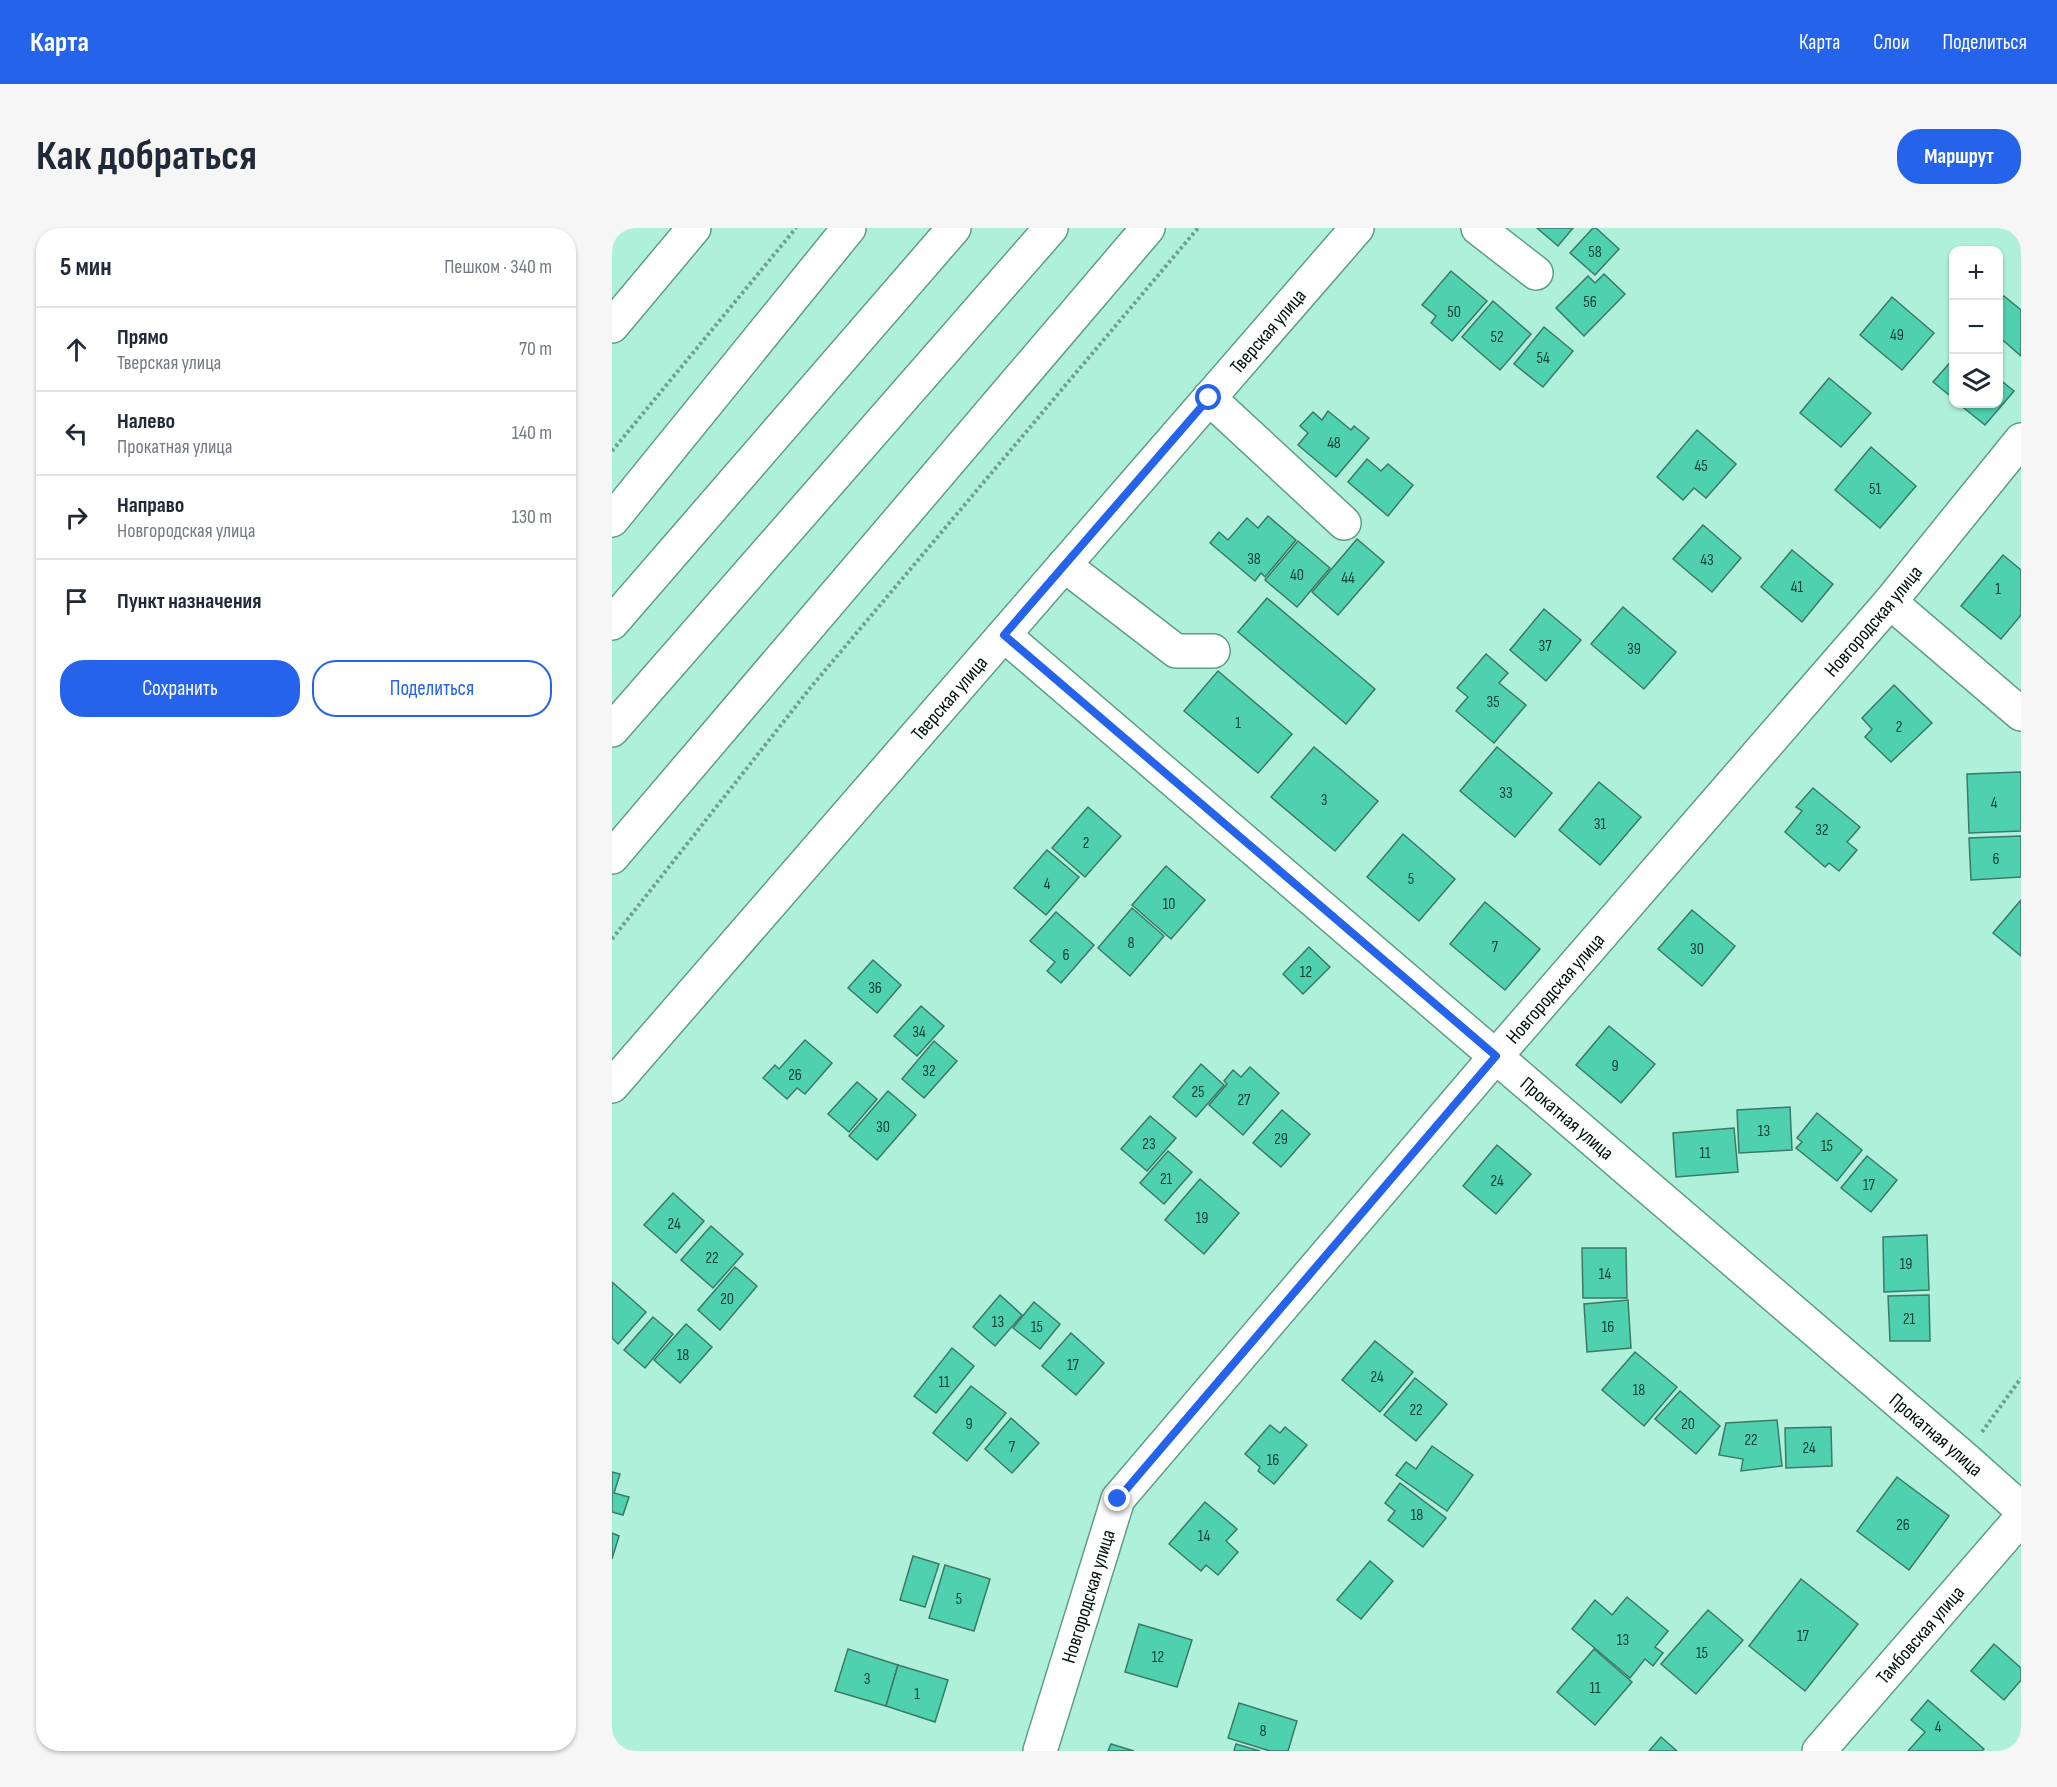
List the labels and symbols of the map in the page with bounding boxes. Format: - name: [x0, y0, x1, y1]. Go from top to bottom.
- house number: 58: [1588, 243, 1602, 262]
- street label: Тверская улица: [1225, 284, 1312, 379]
- house number: 56: [1583, 293, 1597, 312]
- house number: 50: [1447, 303, 1461, 322]
- house number: 49: [1890, 326, 1904, 345]
- house number: 52: [1490, 328, 1504, 347]
- house number: 54: [1536, 349, 1550, 368]
- route start: [1195, 384, 1221, 410]
- house number: 48: [1327, 434, 1341, 453]
- house number: 45: [1694, 457, 1708, 476]
- house number: 51: [1869, 480, 1881, 499]
- house number: 38: [1247, 550, 1261, 569]
- house number: 43: [1700, 551, 1714, 570]
- street label: Новгородская улица: [1820, 561, 1928, 682]
- house number: 40: [1290, 566, 1304, 585]
- house number: 44: [1341, 569, 1355, 588]
- house number: 41: [1791, 578, 1804, 597]
- house number: 1: [1995, 580, 2001, 599]
- house number: 37: [1538, 637, 1552, 656]
- house number: 39: [1627, 640, 1641, 659]
- street label: Тверская улица: [906, 651, 993, 746]
- house number: 35: [1486, 693, 1500, 712]
- house number: 1: [1235, 714, 1241, 733]
- house number: 2: [1896, 718, 1902, 737]
- house number: 33: [1499, 784, 1513, 803]
- house number: 3: [1321, 791, 1327, 810]
- house number: 4: [1991, 794, 1998, 813]
- house number: 31: [1594, 815, 1607, 834]
- house number: 32: [1815, 821, 1829, 840]
- house number: 2: [1083, 834, 1089, 853]
- house number: 6: [1992, 850, 2000, 869]
- house number: 5: [1408, 870, 1414, 889]
- house number: 4: [1044, 875, 1051, 894]
- house number: 10: [1163, 895, 1175, 914]
- street label: Новгородская улица: [1501, 929, 1610, 1049]
- house number: 8: [1127, 934, 1135, 953]
- house number: 7: [1492, 938, 1499, 957]
- house number: 30: [1690, 940, 1704, 959]
- house number: 6: [1062, 946, 1070, 965]
- house number: 12: [1300, 963, 1312, 982]
- house number: 36: [868, 979, 882, 998]
- house number: 34: [912, 1023, 926, 1042]
- house number: 9: [1611, 1057, 1619, 1076]
- house number: 32: [922, 1062, 936, 1081]
- house number: 26: [788, 1066, 802, 1085]
- street label: Прокатная улица: [1515, 1072, 1618, 1165]
- house number: 25: [1191, 1083, 1205, 1102]
- house number: 27: [1237, 1091, 1251, 1110]
- house number: 30: [876, 1118, 890, 1137]
- house number: 13: [1758, 1122, 1770, 1141]
- house number: 29: [1274, 1130, 1288, 1149]
- house number: 23: [1142, 1135, 1156, 1154]
- house number: 15: [1821, 1137, 1833, 1156]
- house number: 11: [1699, 1144, 1711, 1163]
- house number: 21: [1160, 1170, 1173, 1189]
- house number: 24: [1490, 1172, 1504, 1191]
- house number: 17: [1863, 1176, 1876, 1195]
- house number: 19: [1196, 1209, 1208, 1228]
- house number: 24: [667, 1215, 681, 1234]
- house number: 22: [705, 1249, 719, 1268]
- house number: 19: [1900, 1255, 1912, 1274]
- house number: 14: [1599, 1265, 1611, 1284]
- house number: 20: [720, 1290, 734, 1309]
- house number: 21: [1903, 1310, 1916, 1329]
- house number: 13: [992, 1313, 1004, 1332]
- house number: 15: [1031, 1318, 1043, 1337]
- house number: 16: [1602, 1318, 1614, 1337]
- house number: 18: [677, 1346, 689, 1365]
- house number: 17: [1067, 1356, 1080, 1375]
- house number: 24: [1370, 1368, 1384, 1387]
- house number: 11: [938, 1373, 950, 1392]
- house number: 18: [1633, 1381, 1645, 1400]
- street label: Прокатная улица: [1884, 1388, 1987, 1482]
- house number: 22: [1409, 1401, 1423, 1420]
- house number: 9: [965, 1415, 973, 1434]
- house number: 20: [1681, 1415, 1695, 1434]
- house number: 22: [1744, 1431, 1758, 1450]
- house number: 7: [1009, 1438, 1016, 1457]
- house number: 24: [1802, 1439, 1816, 1458]
- house number: 16: [1267, 1451, 1279, 1470]
- route end: [1104, 1485, 1130, 1511]
- house number: 18: [1411, 1506, 1423, 1525]
- house number: 26: [1896, 1516, 1910, 1535]
- street label: Новгородская улица: [1057, 1527, 1121, 1666]
- house number: 14: [1198, 1527, 1210, 1546]
- street label: Тамбовская улица: [1872, 1581, 1970, 1689]
- house number: 5: [956, 1590, 962, 1609]
- house number: 17: [1797, 1627, 1810, 1646]
- house number: 13: [1617, 1631, 1629, 1650]
- house number: 15: [1696, 1644, 1708, 1663]
- house number: 12: [1152, 1648, 1164, 1667]
- house number: 3: [864, 1670, 870, 1689]
- house number: 11: [1589, 1679, 1601, 1698]
- house number: 1: [914, 1685, 920, 1704]
- house number: 4: [1935, 1718, 1942, 1737]
- house number: 8: [1259, 1722, 1267, 1741]

